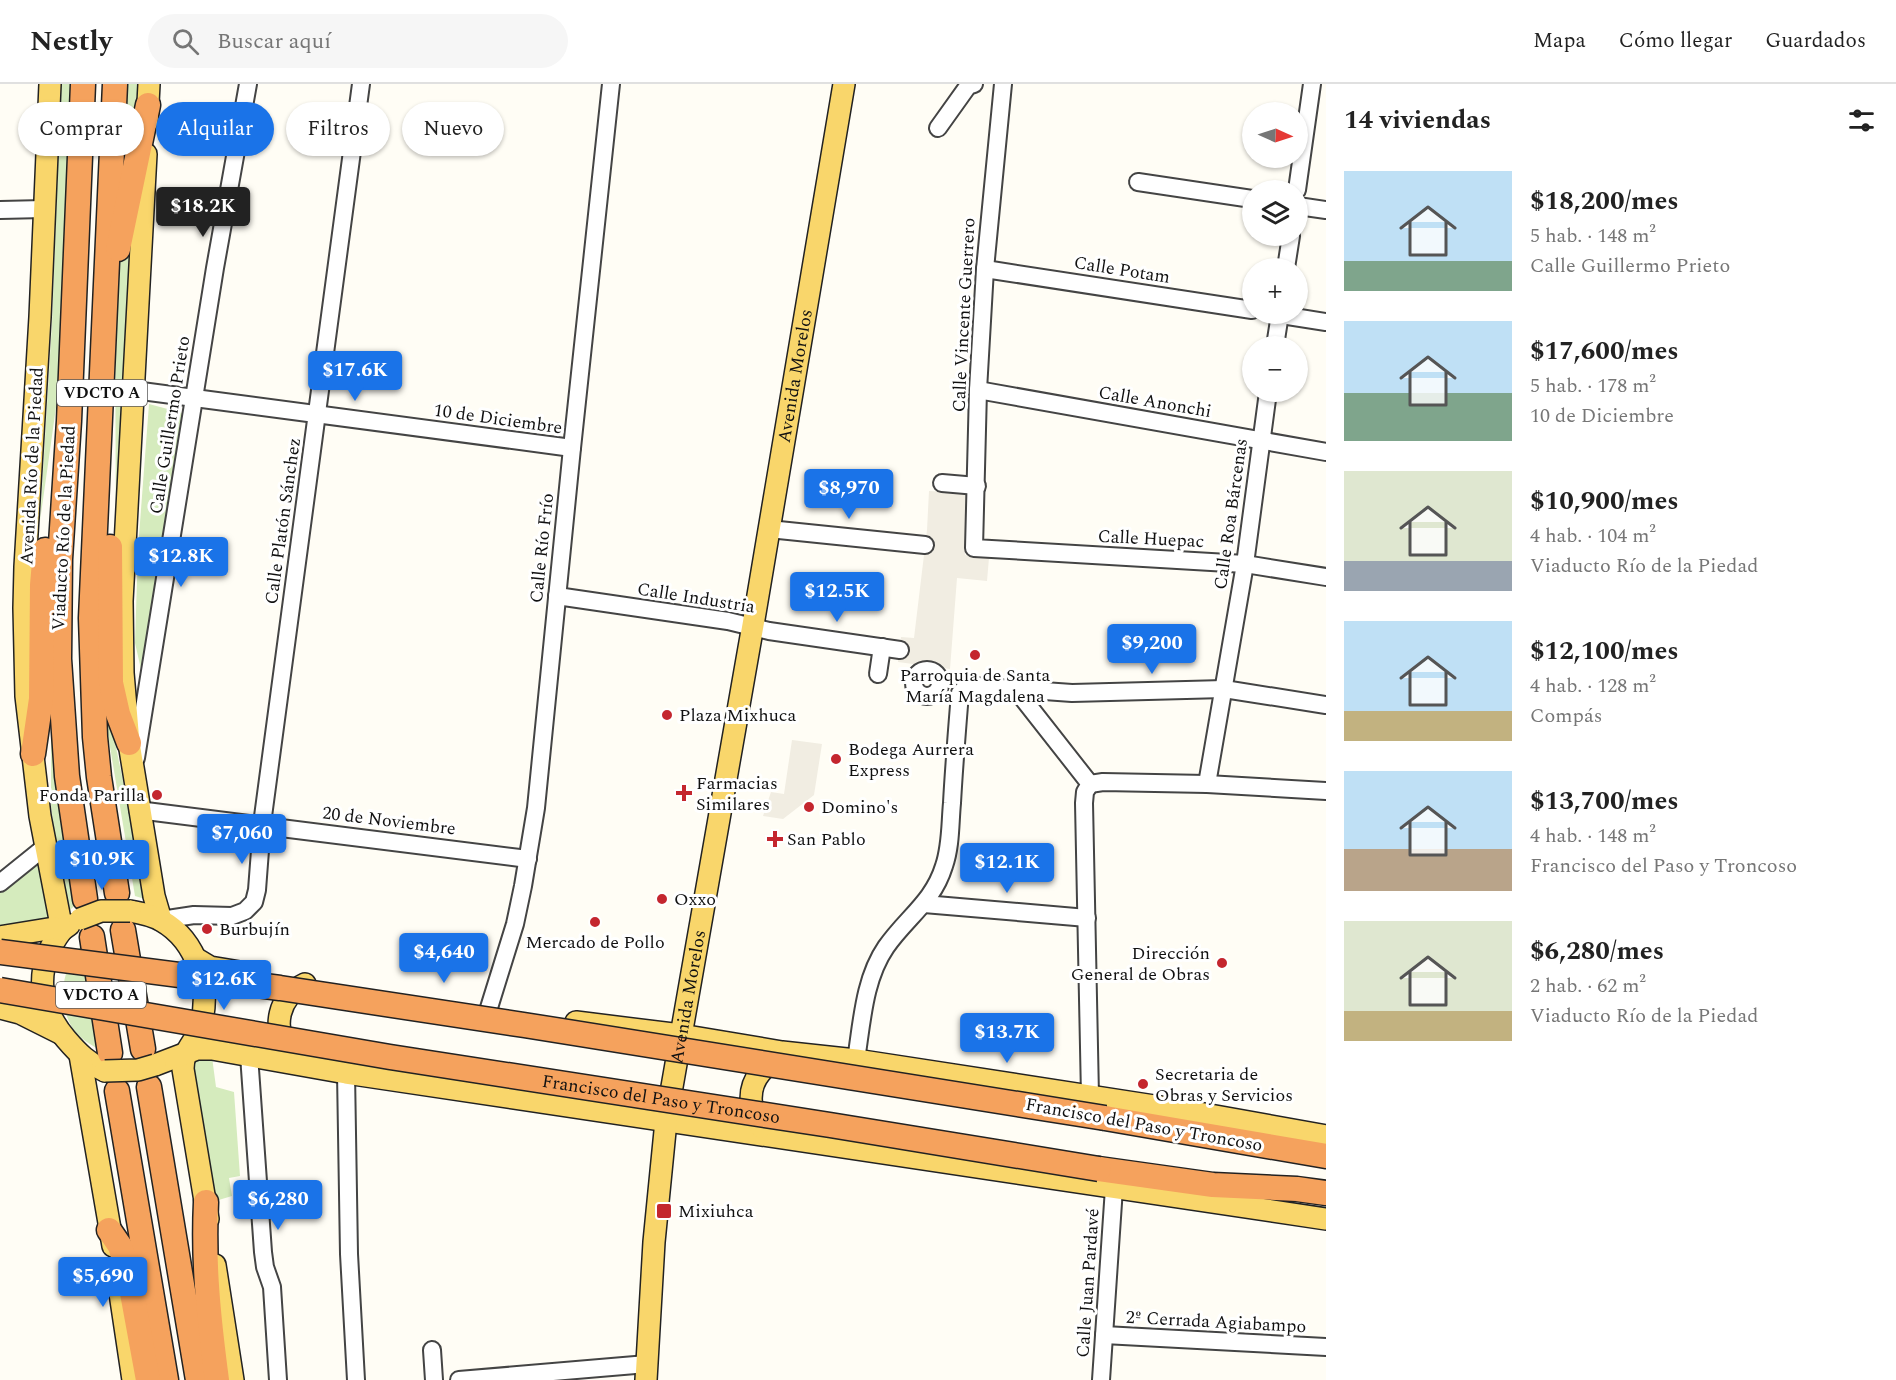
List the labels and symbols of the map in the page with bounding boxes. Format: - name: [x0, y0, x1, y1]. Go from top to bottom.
- north arrow: [1242, 102, 1308, 168]
- pin: $18.2K: [154, 187, 252, 238]
- street label: Calle Vincente Guerrero: [945, 217, 983, 413]
- street label: Calle Potam: [1072, 249, 1172, 291]
- street label: Avenida Morelos: [770, 307, 819, 445]
- street label: Calle Guillermo Prieto: [143, 334, 197, 516]
- pin: $17.6K: [306, 351, 404, 402]
- street label: Avenida Río de la Piedad: [13, 366, 51, 566]
- street label: Calle Anonchi: [1096, 379, 1214, 425]
- road number: VDCTO A: [57, 380, 147, 406]
- street label: 10 de Diciembre: [432, 397, 564, 441]
- street label: Viaducto Río de la Piedad: [45, 425, 83, 631]
- street label: Calle Platón Sánchez: [258, 436, 308, 606]
- street label: Calle Roa Bárcenas: [1207, 437, 1255, 591]
- pin: $8,970: [800, 469, 898, 520]
- street label: Calle Río Frío: [523, 492, 561, 604]
- street label: Calle Huepac: [1097, 523, 1205, 555]
- pin: $12.8K: [132, 537, 230, 588]
- pin: $12.5K: [788, 572, 886, 623]
- street label: Calle Industria: [635, 575, 757, 621]
- pin: $9,200: [1103, 624, 1201, 675]
- marker: Parroquia de Santa María Magdalena: [968, 648, 982, 662]
- place label: Parroquia de Santa María Magdalena: [900, 662, 1051, 710]
- place label: Plaza Mixhuca: [679, 702, 796, 729]
- marker: Plaza Mixhuca: [660, 708, 674, 722]
- place label: Bodega Aurrera Express: [848, 736, 974, 784]
- marker: Bodega Aurrera Express: [829, 752, 843, 766]
- place label: Farmacias Similares: [696, 770, 778, 818]
- place label: Fonda Parilla: [39, 782, 145, 809]
- marker: Farmacias Similares: [677, 786, 691, 800]
- marker: Fonda Parilla: [150, 788, 164, 802]
- place label: Domino's: [821, 794, 898, 821]
- street label: 20 de Noviembre: [321, 799, 457, 843]
- marker: Domino's: [802, 800, 816, 814]
- pin: $7,060: [193, 814, 291, 865]
- place label: San Pablo: [787, 826, 866, 853]
- marker: San Pablo: [768, 832, 782, 846]
- pin: $10.9K: [53, 840, 151, 891]
- pin: $12.1K: [958, 843, 1056, 894]
- place label: Oxxo: [674, 886, 716, 913]
- marker: Oxxo: [655, 892, 669, 906]
- marker: Mercado de Pollo: [588, 915, 602, 929]
- place label: Burbujín: [219, 916, 290, 943]
- marker: Burbujín: [200, 922, 214, 936]
- street label: Avenida Morelos: [663, 928, 713, 1066]
- place label: Mercado de Pollo: [525, 929, 665, 956]
- pin: $4,640: [395, 933, 493, 984]
- place label: Dirección General de Obras: [1071, 940, 1210, 988]
- marker: Dirección General de Obras: [1215, 956, 1229, 970]
- pin: $12.6K: [175, 960, 273, 1011]
- road number: VDCTO A: [56, 982, 146, 1008]
- pin: $13.7K: [958, 1013, 1056, 1064]
- place label: Secretaria de Obras y Servicios: [1155, 1061, 1293, 1109]
- street label: Francisco del Paso y Troncoso: [540, 1067, 782, 1131]
- marker: Secretaria de Obras y Servicios: [1136, 1077, 1150, 1091]
- street label: Francisco del Paso y Troncoso: [1023, 1091, 1265, 1159]
- pin: $6,280: [229, 1180, 327, 1231]
- place label: Mixiuhca: [678, 1198, 754, 1225]
- marker: Mixiuhca: [655, 1202, 673, 1220]
- street label: Calle Juan Pardavé: [1069, 1207, 1107, 1359]
- pin: $5,690: [54, 1257, 152, 1308]
- street label: 2º Cerrada Agiabampo: [1125, 1304, 1307, 1340]

